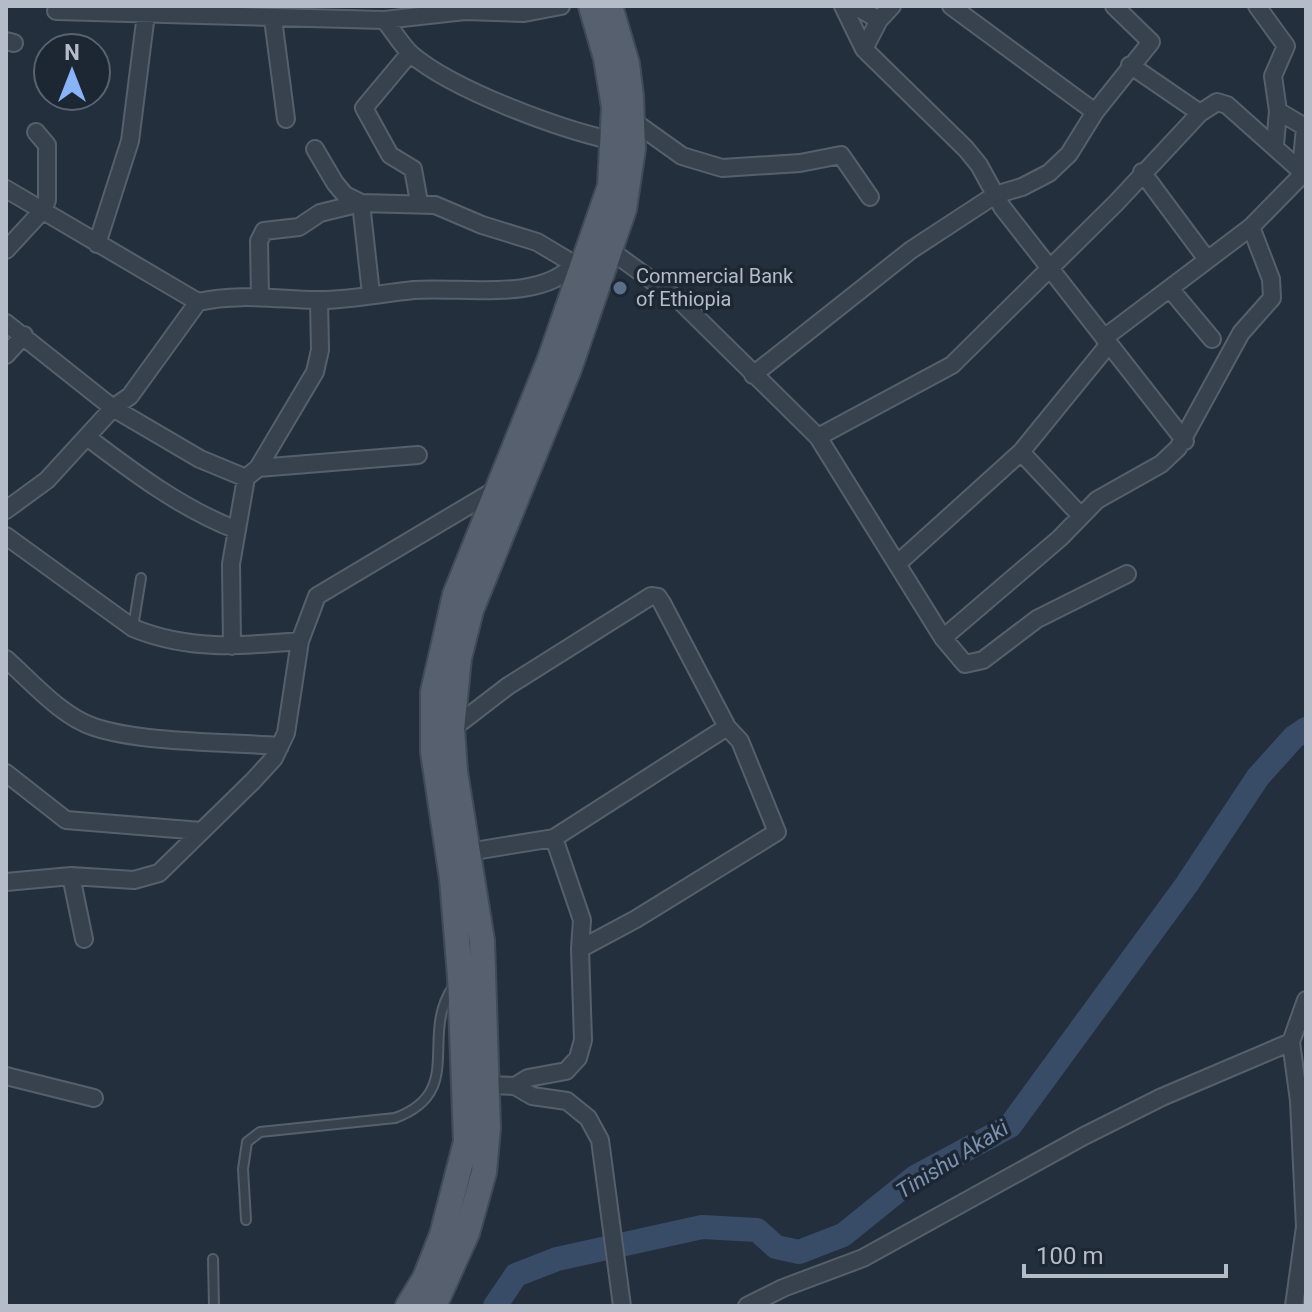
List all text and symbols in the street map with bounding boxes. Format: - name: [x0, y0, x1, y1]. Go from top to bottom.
- north arrow: [32, 32, 112, 112]
- text: N: [64, 40, 80, 65]
- place label: Commercial Bank of Ethiopia: [636, 264, 794, 311]
- marker: Commercial Bank of Ethiopia: [611, 279, 629, 297]
- water label: Tinishu Akaki: [892, 1115, 1013, 1204]
- scale bar: [1024, 1228, 1226, 1278]
- text: 100 m: [1036, 1242, 1103, 1270]

